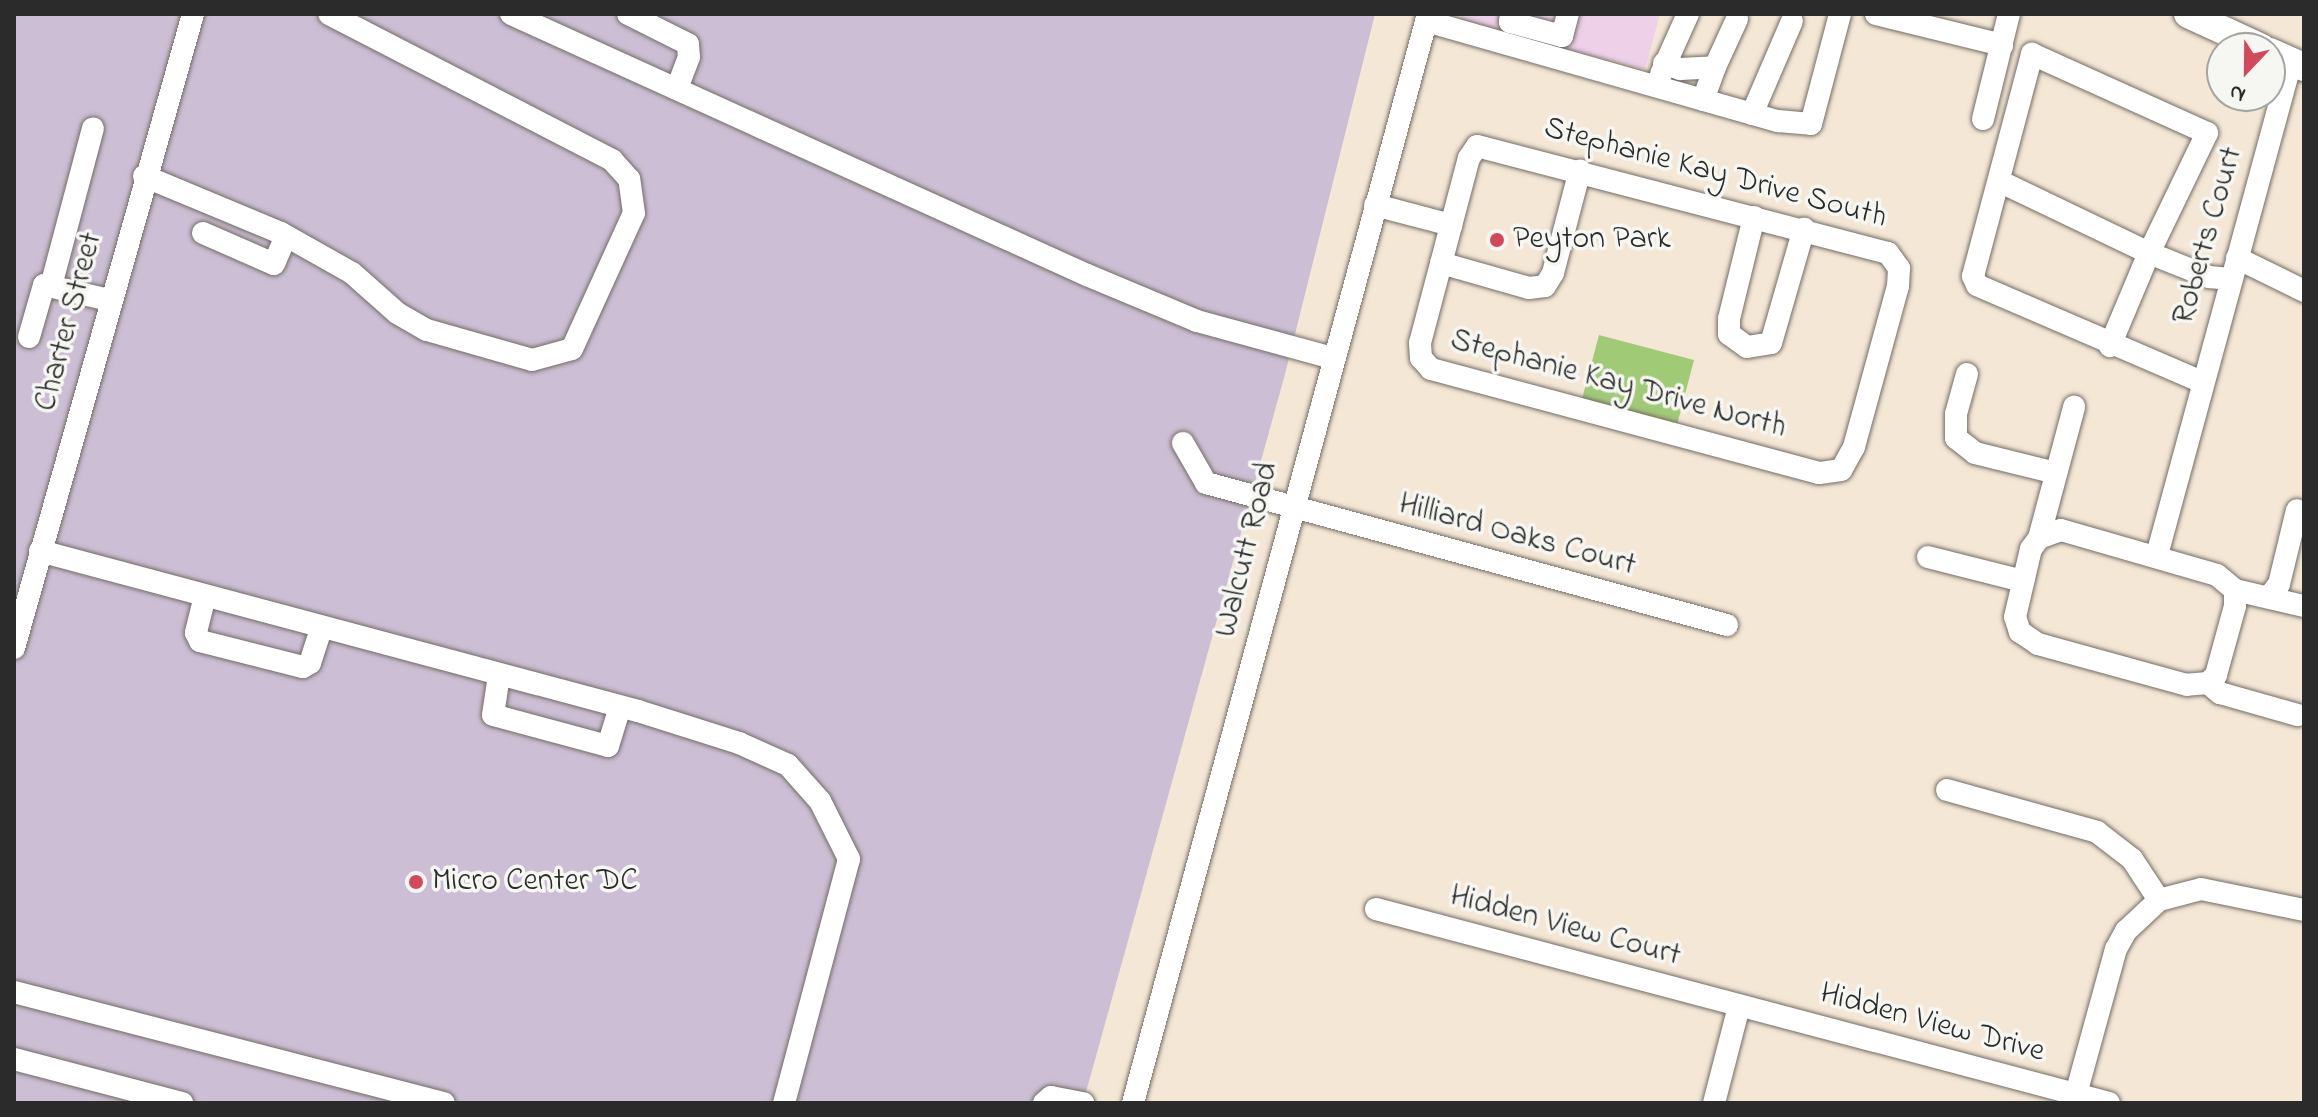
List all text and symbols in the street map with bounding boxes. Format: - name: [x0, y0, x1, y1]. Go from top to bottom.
- north arrow: [2206, 32, 2286, 112]
- text: N: [2225, 75, 2251, 110]
- street label: Stephanie Kay Drive South: [1539, 110, 1891, 238]
- street label: Roberts Court: [2165, 143, 2253, 329]
- place label: Peyton Park: [1513, 221, 1671, 259]
- street label: Charter Street: [28, 228, 112, 416]
- marker: Peyton Park: [1488, 231, 1506, 249]
- street label: Stephanie Kay Drive North: [1446, 322, 1790, 448]
- street label: Walcutt Road: [1208, 459, 1288, 641]
- street label: Hilliard Oaks Court: [1394, 486, 1640, 586]
- place label: Micro Center DC: [432, 863, 638, 901]
- marker: Micro Center DC: [407, 873, 425, 891]
- street label: Hidden View Court: [1445, 878, 1685, 976]
- street label: Hidden View Drive: [1815, 976, 2049, 1072]

